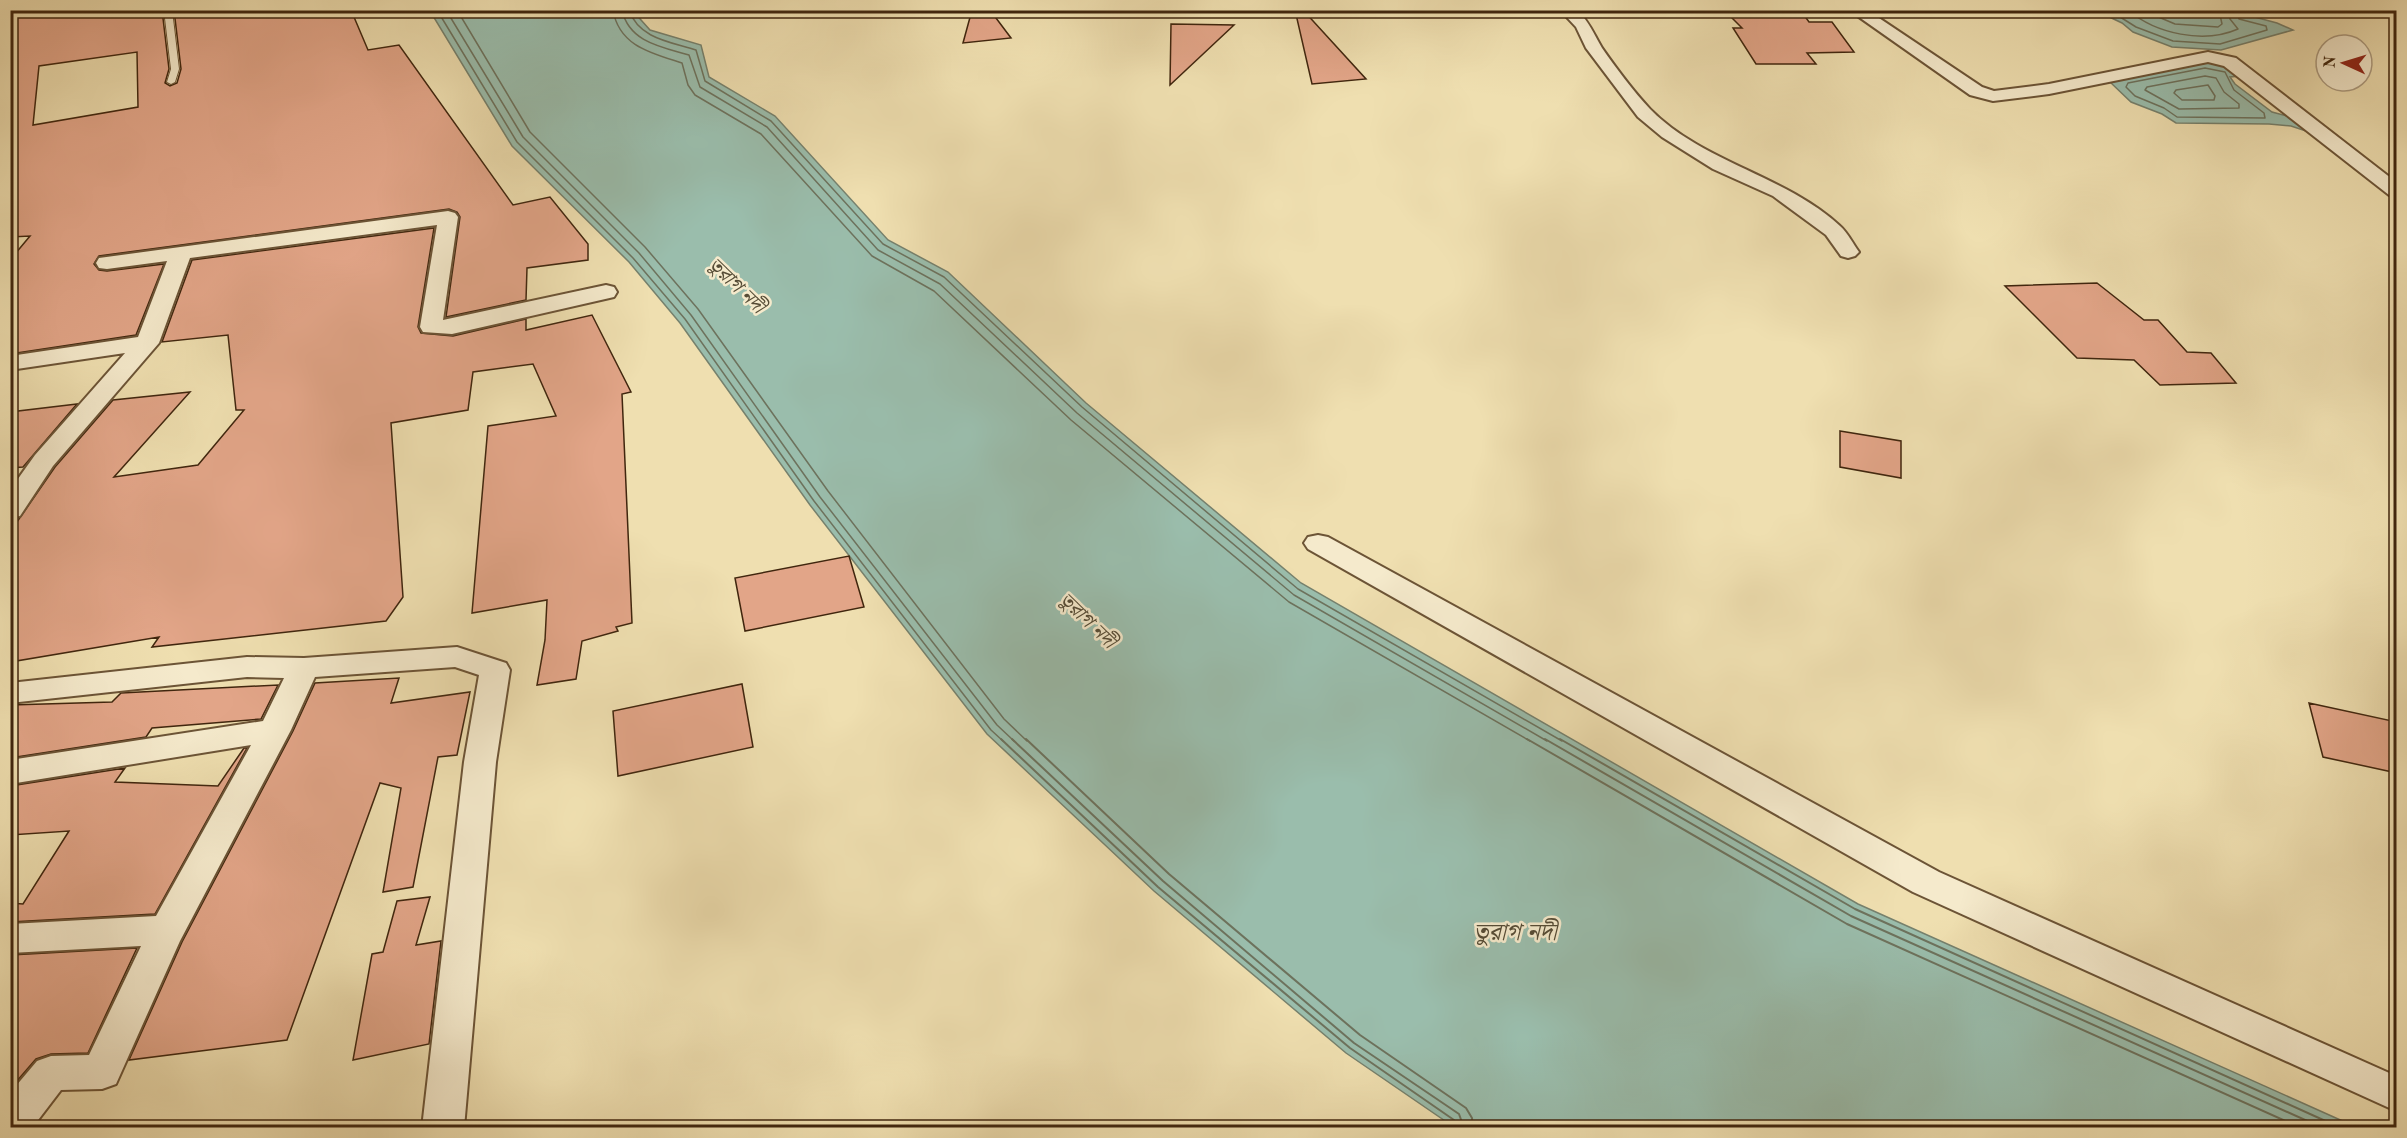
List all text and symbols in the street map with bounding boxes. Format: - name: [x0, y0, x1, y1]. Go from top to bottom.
- north arrow: [2314, 33, 2374, 93]
- text: N: [2323, 55, 2339, 69]
- water label: তুরাগ নদী: [704, 252, 772, 319]
- water label: তুরাগ নদী: [1055, 587, 1123, 654]
- water label: তুরাগ নদী: [1474, 917, 1560, 946]

